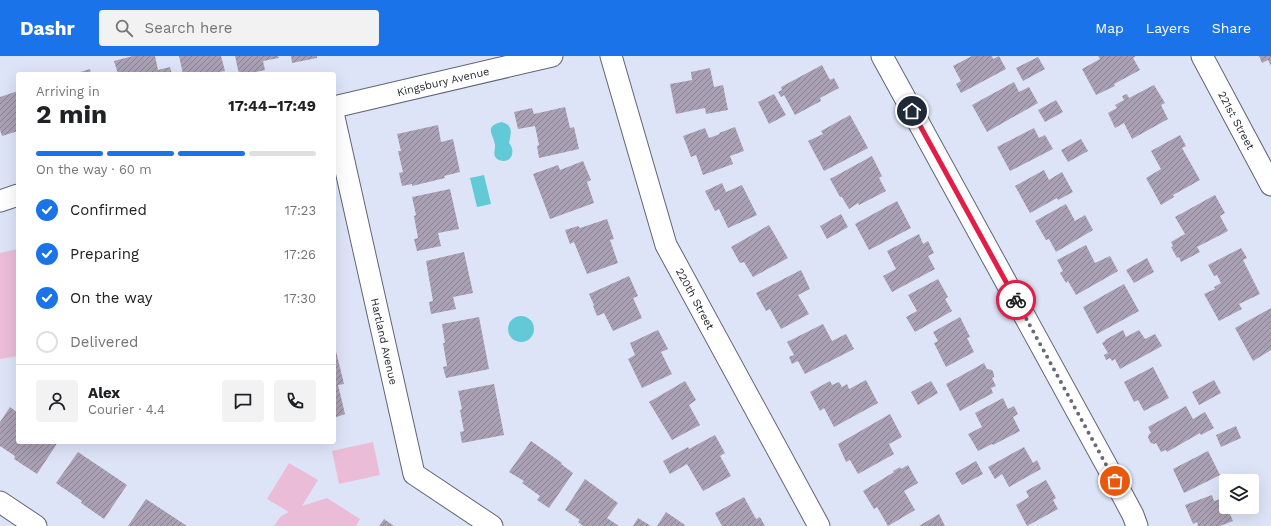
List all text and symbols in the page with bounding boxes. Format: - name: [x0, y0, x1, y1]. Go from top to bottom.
- search box: [99, 10, 379, 46]
- text: Dashr: [20, 17, 75, 40]
- icon: search: [113, 17, 135, 39]
- text: Search here: [145, 19, 233, 37]
- text: Map: [1095, 20, 1124, 36]
- text: Layers: [1146, 20, 1190, 36]
- text: Share: [1212, 20, 1251, 36]
- street label: Kingsbury Avenue: [396, 64, 491, 99]
- text: Arriving in: [36, 84, 100, 99]
- street label: 221st Street: [1215, 89, 1258, 152]
- pin: [895, 94, 929, 128]
- text: 17:44–17:49: [228, 97, 316, 115]
- text: 2 min: [36, 99, 107, 129]
- icon: home: [901, 100, 923, 122]
- text: On the way · 60 m: [36, 162, 152, 177]
- icon: check: [36, 199, 58, 221]
- text: Confirmed: [70, 201, 147, 219]
- text: 17:23: [285, 203, 316, 218]
- icon: check: [36, 243, 58, 265]
- text: Preparing: [70, 245, 139, 263]
- text: 17:26: [284, 247, 316, 262]
- street label: 220th Street: [673, 266, 717, 332]
- courier: [996, 280, 1036, 320]
- icon: check: [36, 287, 58, 309]
- text: On the way: [70, 289, 152, 307]
- icon: bike: [1005, 289, 1027, 311]
- text: 17:30: [284, 291, 316, 306]
- street label: Hartland Avenue: [368, 297, 400, 386]
- text: Delivered: [70, 333, 138, 351]
- button: person: [36, 380, 78, 422]
- button: chat: [222, 380, 264, 422]
- button: phone: [274, 380, 316, 422]
- text: Alex: [88, 384, 120, 402]
- text: Courier · 4.4: [88, 402, 165, 417]
- pin: [1098, 464, 1132, 498]
- icon: bag: [1104, 470, 1126, 492]
- map controls: [1219, 474, 1259, 514]
- button: layers: [1219, 474, 1259, 514]

